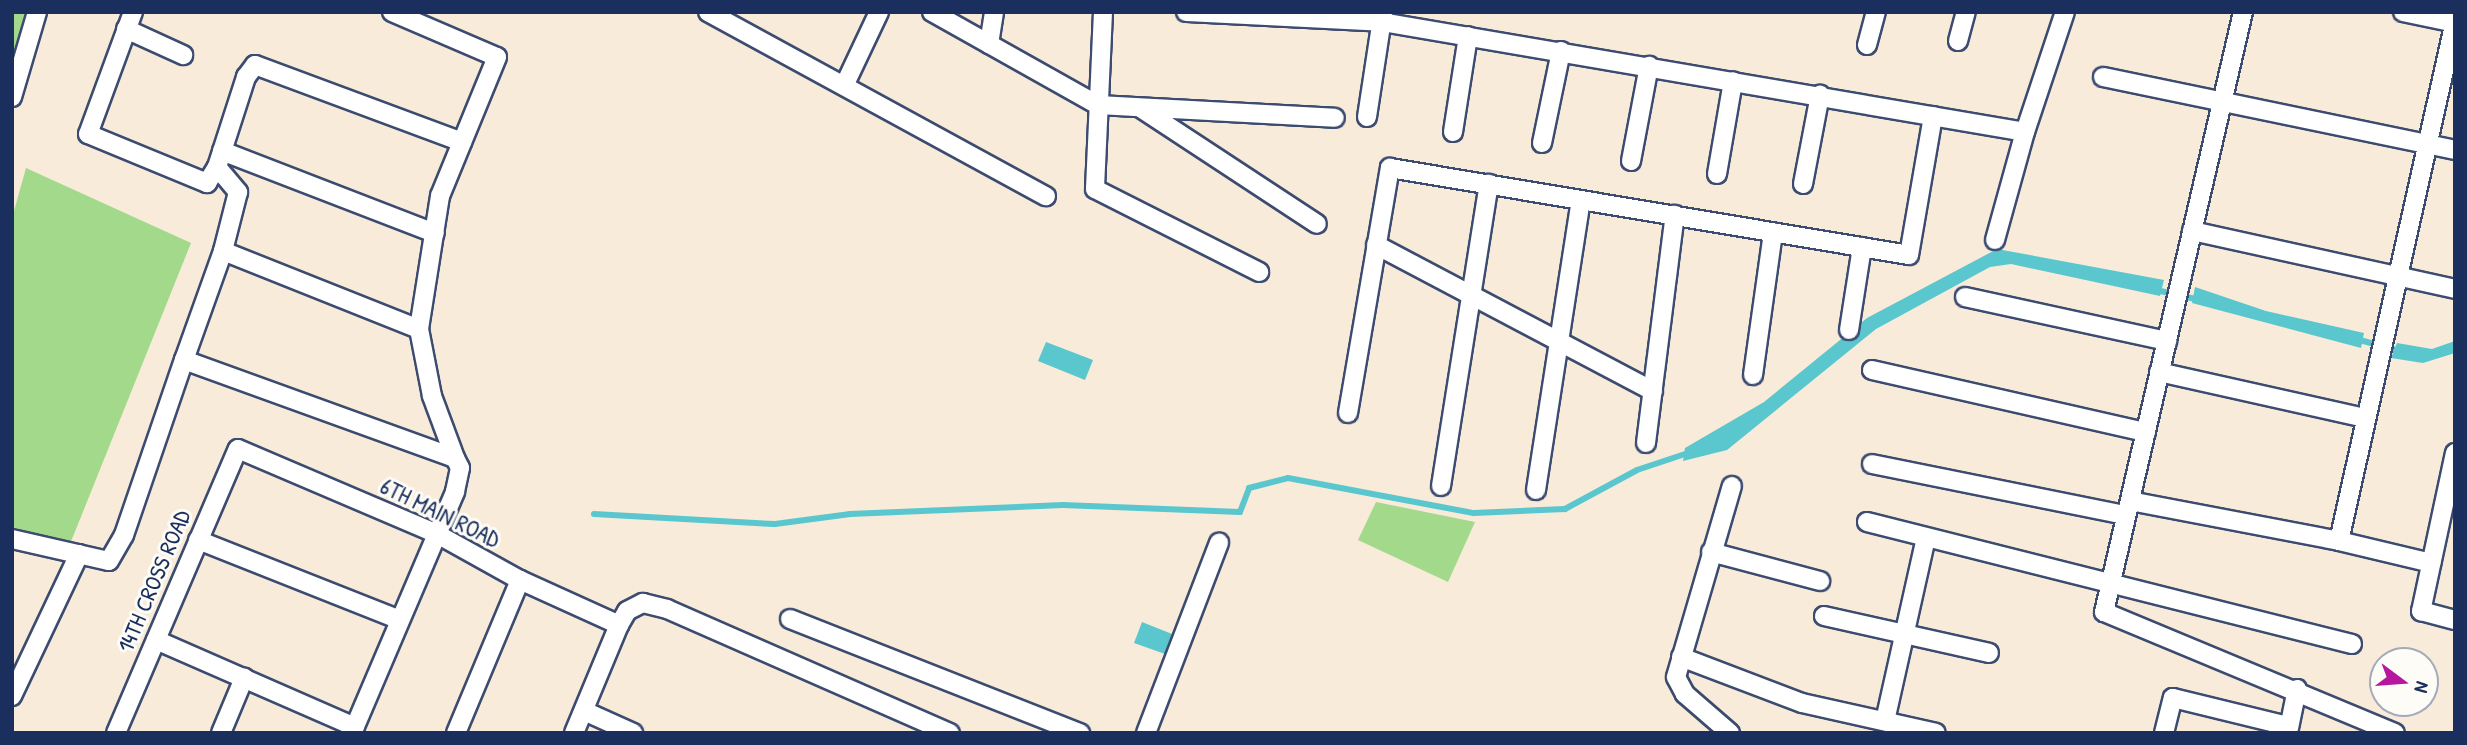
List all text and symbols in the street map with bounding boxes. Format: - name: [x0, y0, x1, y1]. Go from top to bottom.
- street label: 6TH MAIN ROAD: [376, 472, 504, 554]
- street label: 14TH CROSS ROAD: [112, 506, 196, 656]
- north arrow: [2369, 647, 2439, 717]
- text: N: [2408, 679, 2436, 696]

